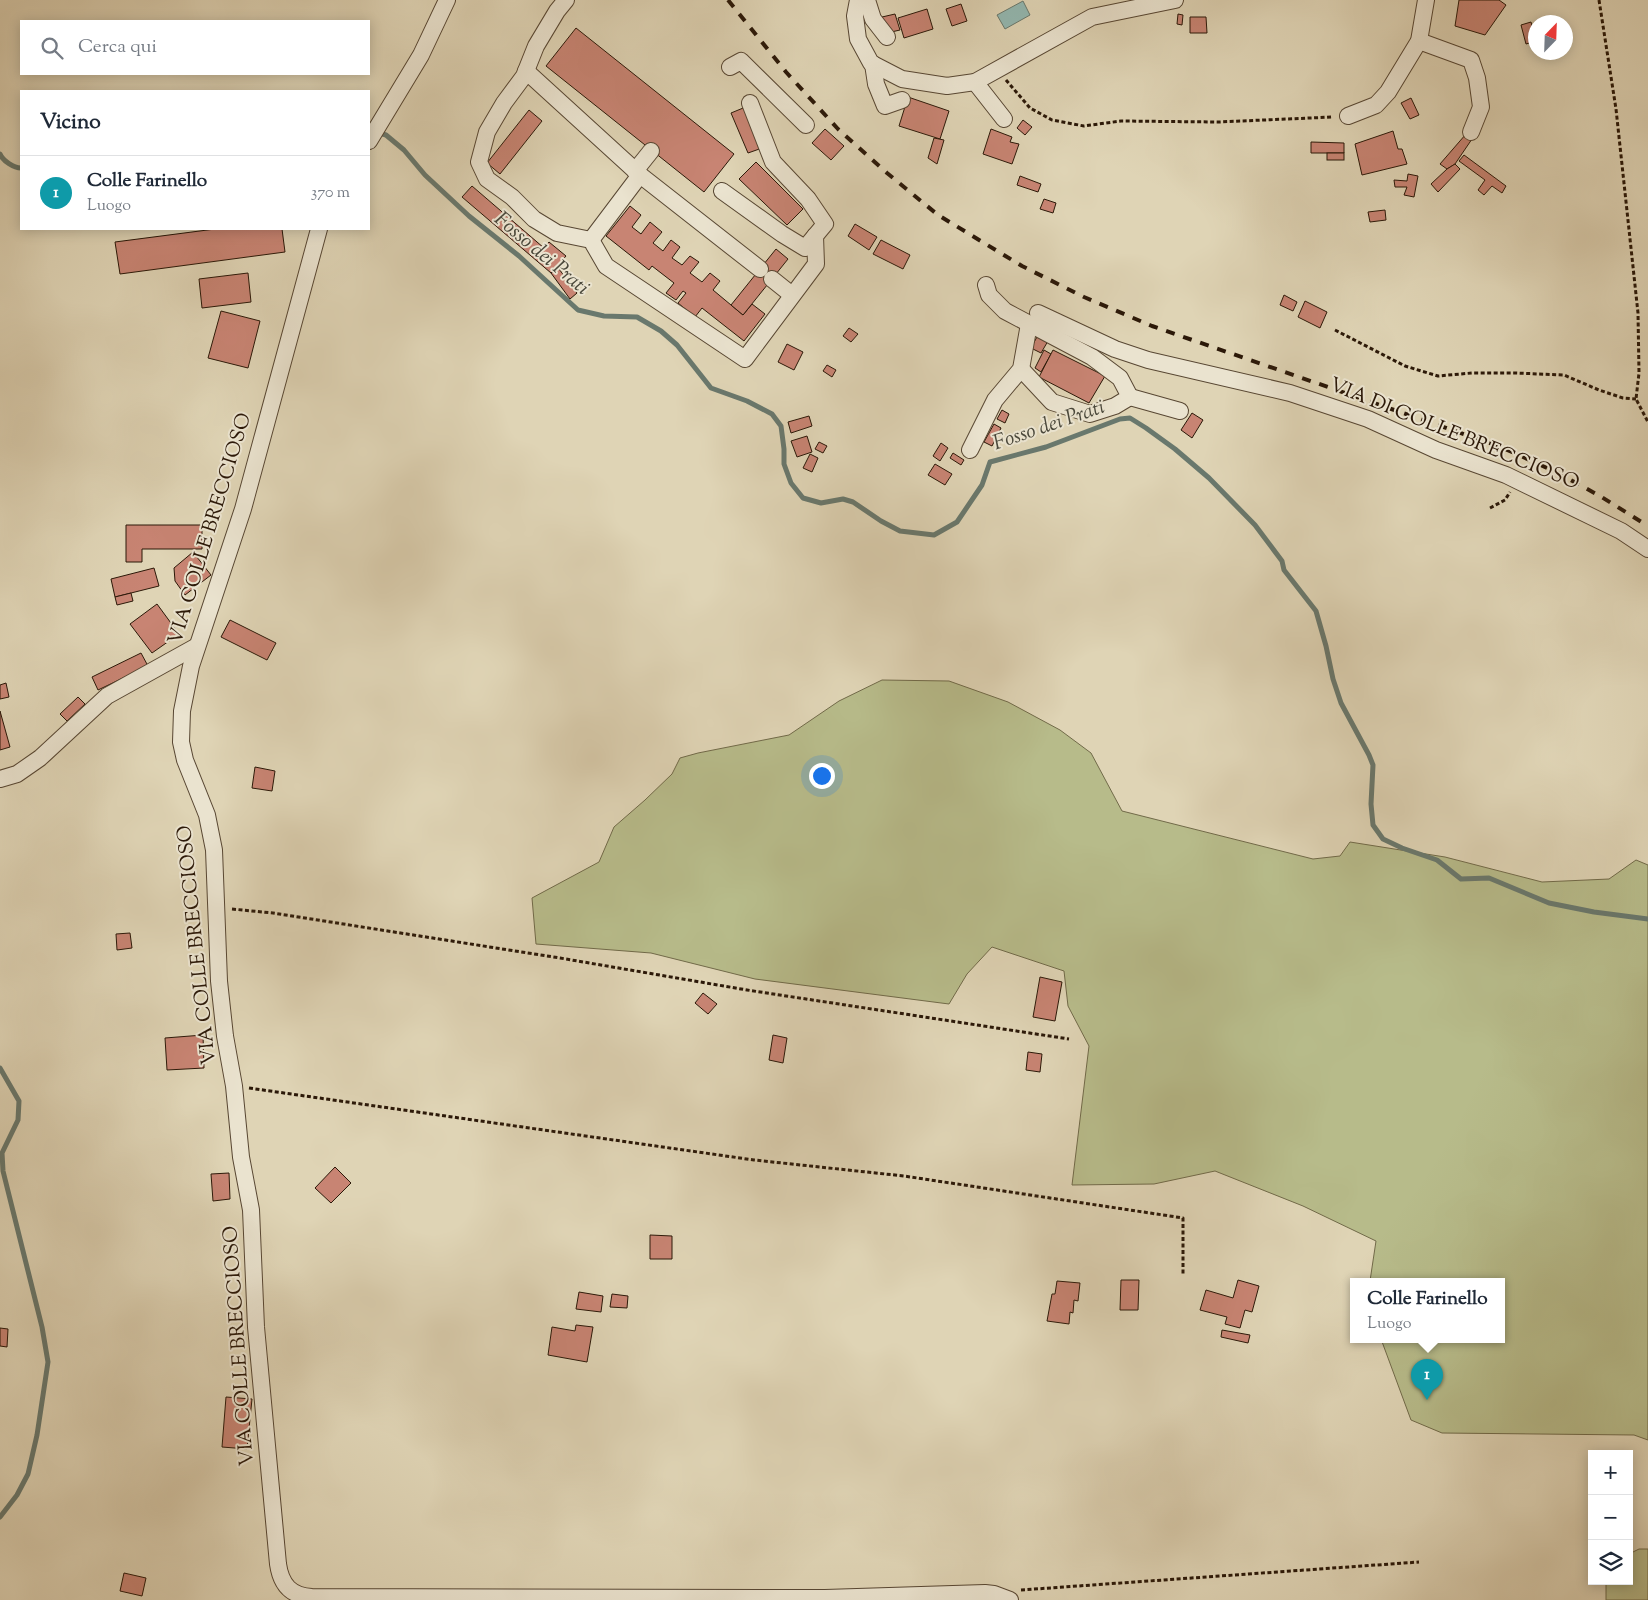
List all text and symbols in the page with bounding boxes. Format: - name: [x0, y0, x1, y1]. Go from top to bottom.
- north arrow: [1528, 15, 1573, 60]
- search box: [20, 20, 370, 75]
- icon: search: [38, 34, 66, 62]
- text: Cerca qui: [78, 34, 157, 61]
- text: Vicino: [40, 108, 101, 138]
- text: Colle Farinello: [87, 168, 207, 195]
- text: 1: [53, 182, 59, 205]
- text: 370 m: [311, 182, 350, 205]
- text: Luogo: [87, 195, 131, 218]
- water label: Fosso dei Prati: [487, 205, 595, 303]
- street label: VIA DI COLLE BRECCIOSO: [1325, 371, 1583, 499]
- water label: Fosso dei Prati: [989, 393, 1109, 459]
- street label: VIA COLLE BRECCIOSO: [162, 410, 260, 648]
- your location: [809, 763, 835, 789]
- street label: VIA COLLE BRECCIOSO: [171, 824, 225, 1066]
- street label: VIA COLLE BRECCIOSO: [217, 1225, 263, 1467]
- popup: [1350, 1278, 1505, 1343]
- text: Colle Farinello: [1367, 1286, 1488, 1313]
- text: Luogo: [1367, 1313, 1411, 1336]
- pin: 1: [1411, 1359, 1443, 1400]
- map controls: [1588, 1450, 1633, 1585]
- button: +: [1588, 1450, 1633, 1495]
- button: −: [1588, 1495, 1633, 1540]
- button: layers: [1588, 1540, 1633, 1585]

